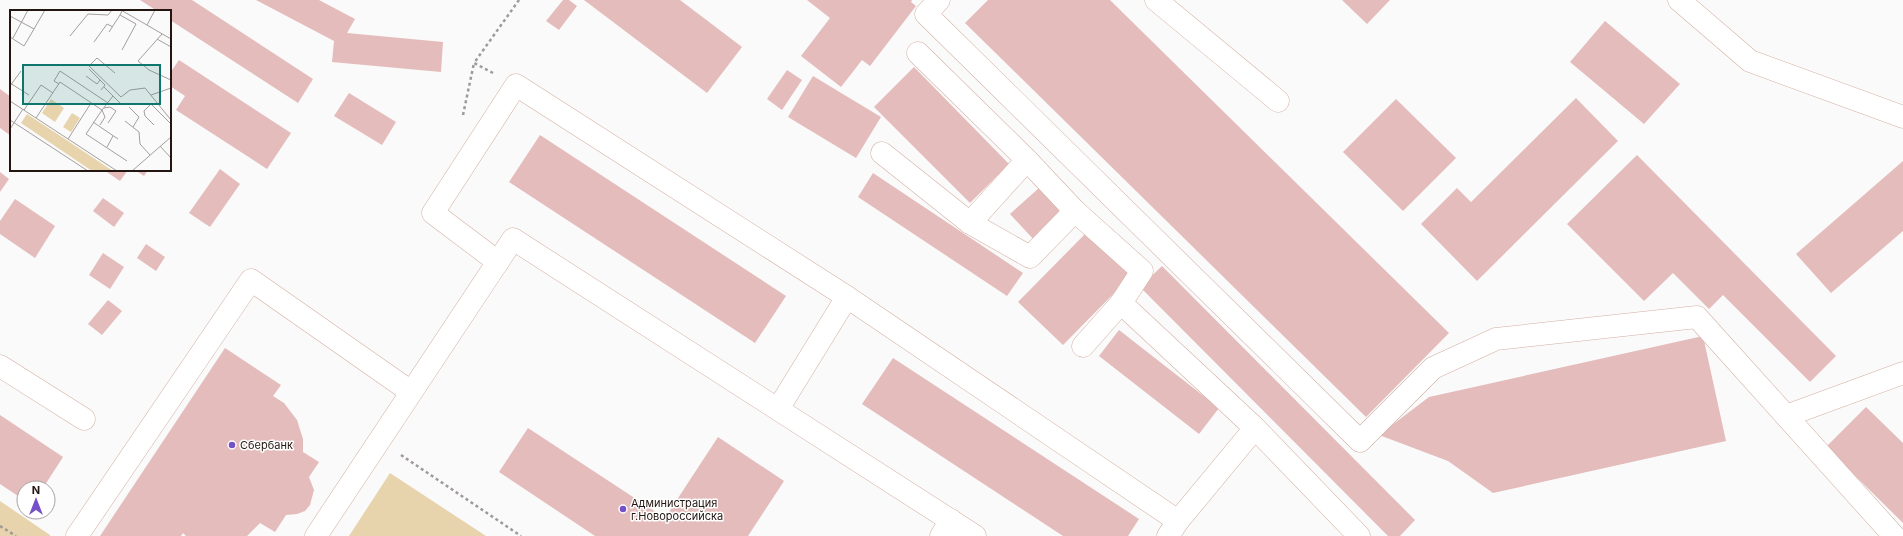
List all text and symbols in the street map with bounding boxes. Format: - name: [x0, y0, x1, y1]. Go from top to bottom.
- inset map: [10, 10, 171, 171]
- place label: Сбербанк: [240, 438, 293, 452]
- marker: Сбербанк: [227, 440, 237, 450]
- north arrow: [16, 480, 56, 520]
- text: N: [32, 483, 40, 497]
- place label: Администрация г.Новороссийска: [631, 496, 723, 523]
- marker: Администрация г.Новороссийска: [618, 504, 628, 514]

